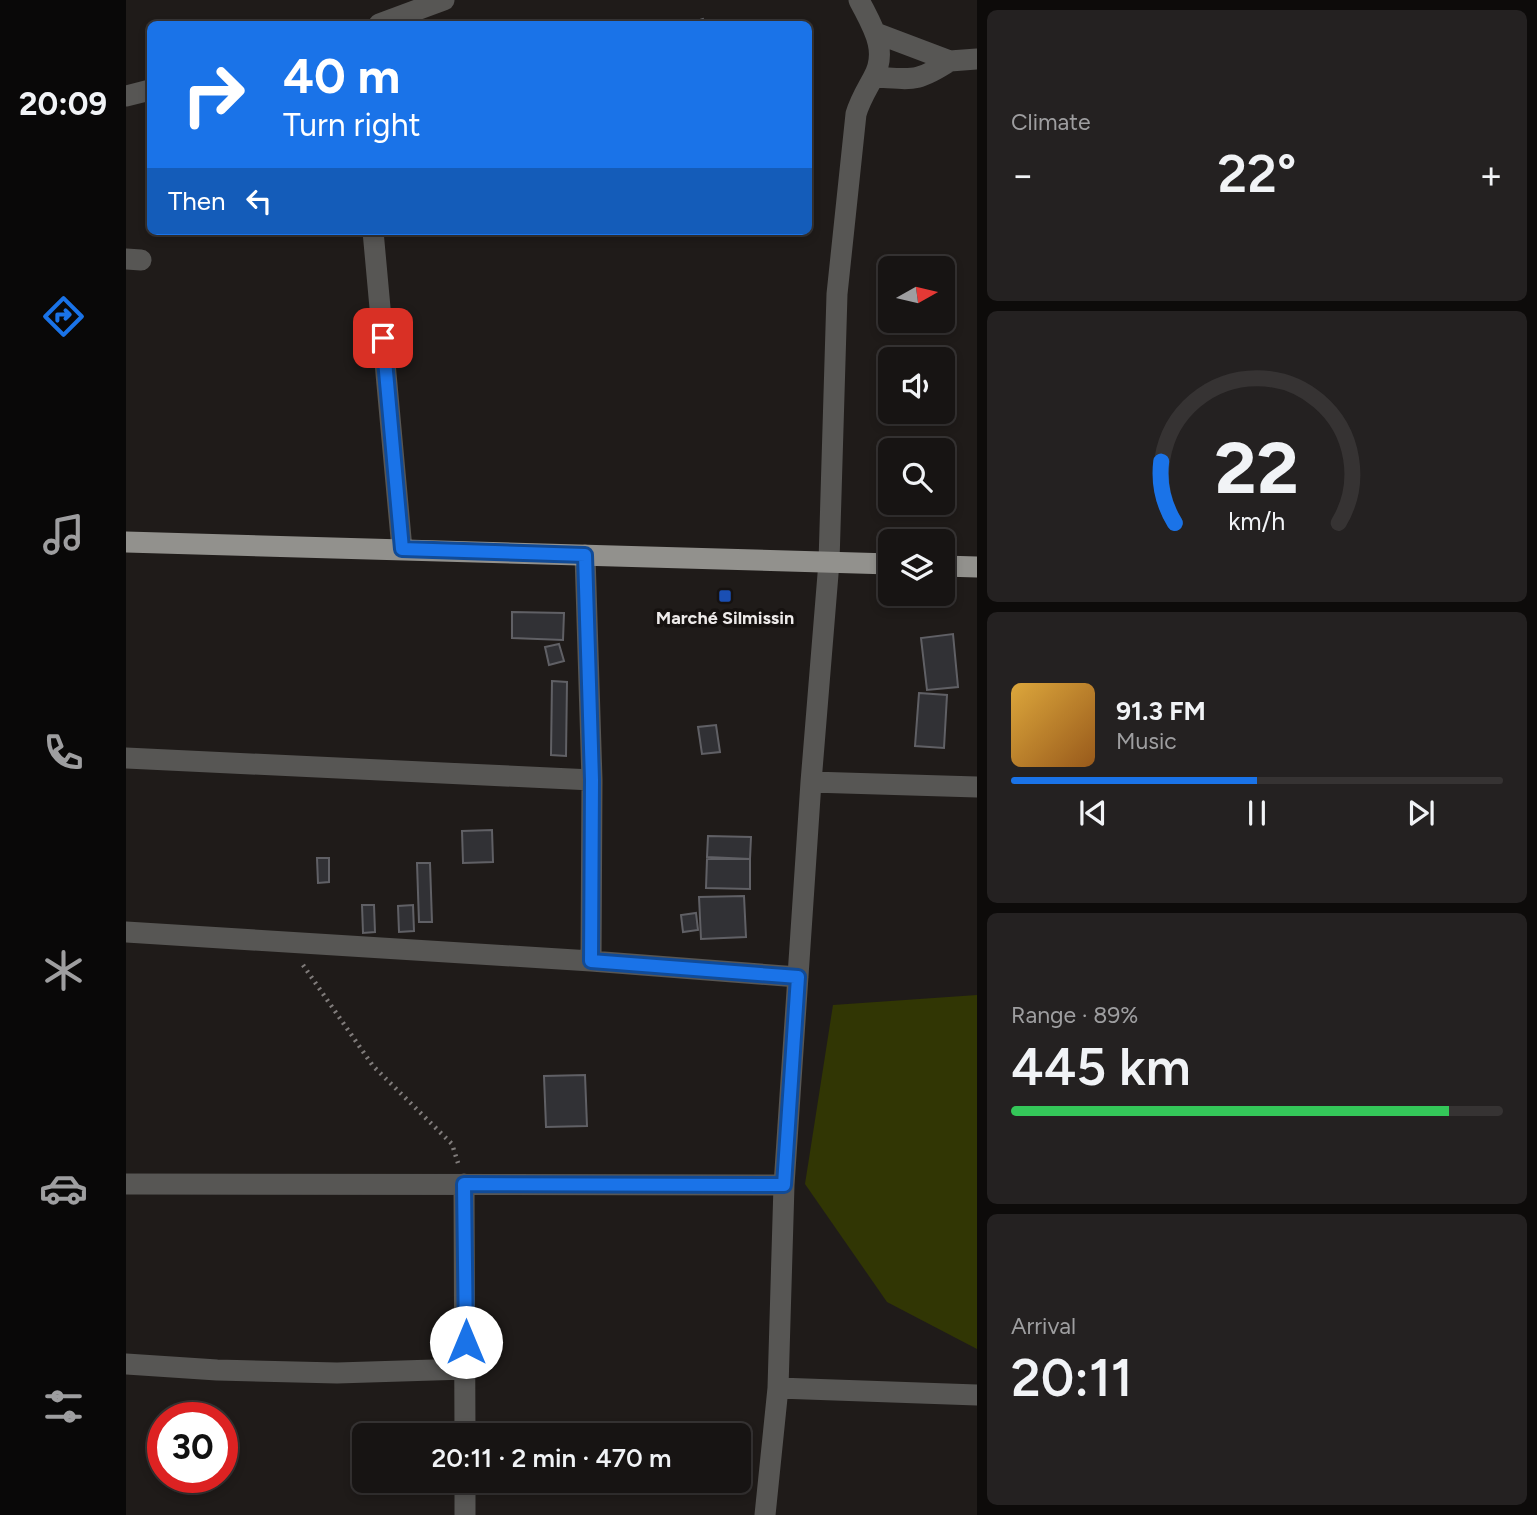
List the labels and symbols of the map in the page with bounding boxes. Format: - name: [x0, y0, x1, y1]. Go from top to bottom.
- north arrow: [878, 256, 956, 332]
- pin: [353, 308, 413, 368]
- marker: Marché Silmissin: [717, 588, 733, 604]
- place label: Marché Silmissin: [656, 607, 794, 629]
- position arrow: [429, 1305, 503, 1379]
- speed limit sign: 30: [147, 1402, 238, 1493]

